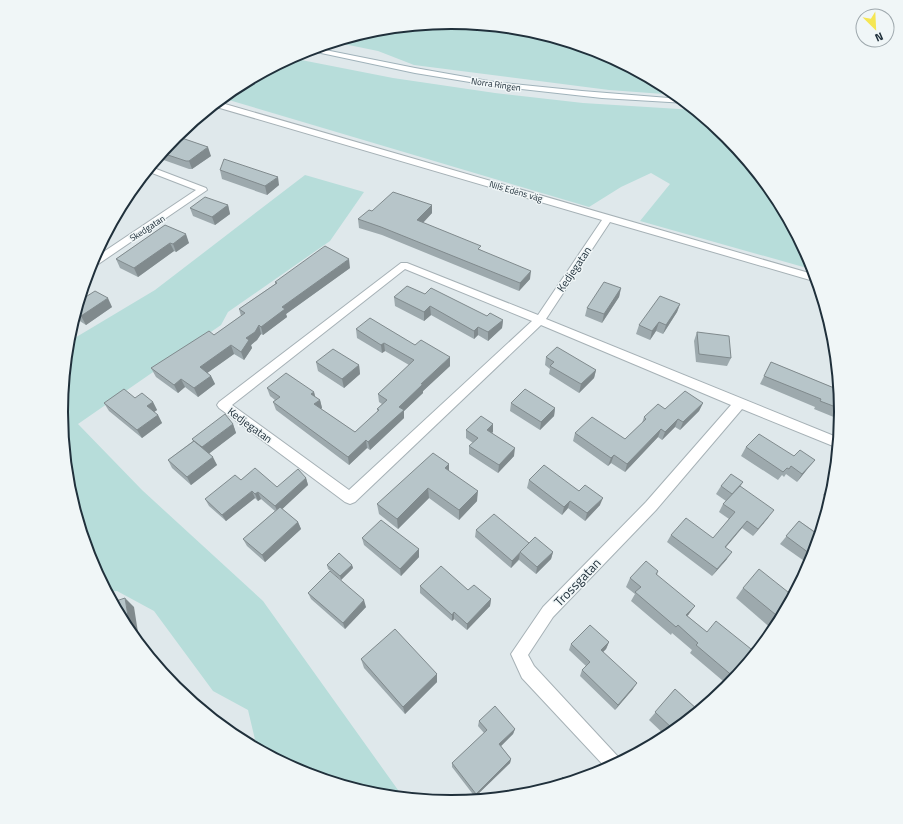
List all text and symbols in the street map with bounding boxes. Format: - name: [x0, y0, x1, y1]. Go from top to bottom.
- north arrow: [855, 8, 895, 48]
- text: N: [872, 28, 886, 46]
- street label: Norra Ringen: [470, 74, 522, 94]
- street label: Nils Edéns väg: [488, 177, 545, 205]
- street label: Skedgatan: [127, 212, 167, 244]
- street label: Kedjegatan: [553, 243, 595, 295]
- street label: Kedjegatan: [224, 403, 276, 447]
- street label: Trossgatan: [549, 553, 605, 611]

